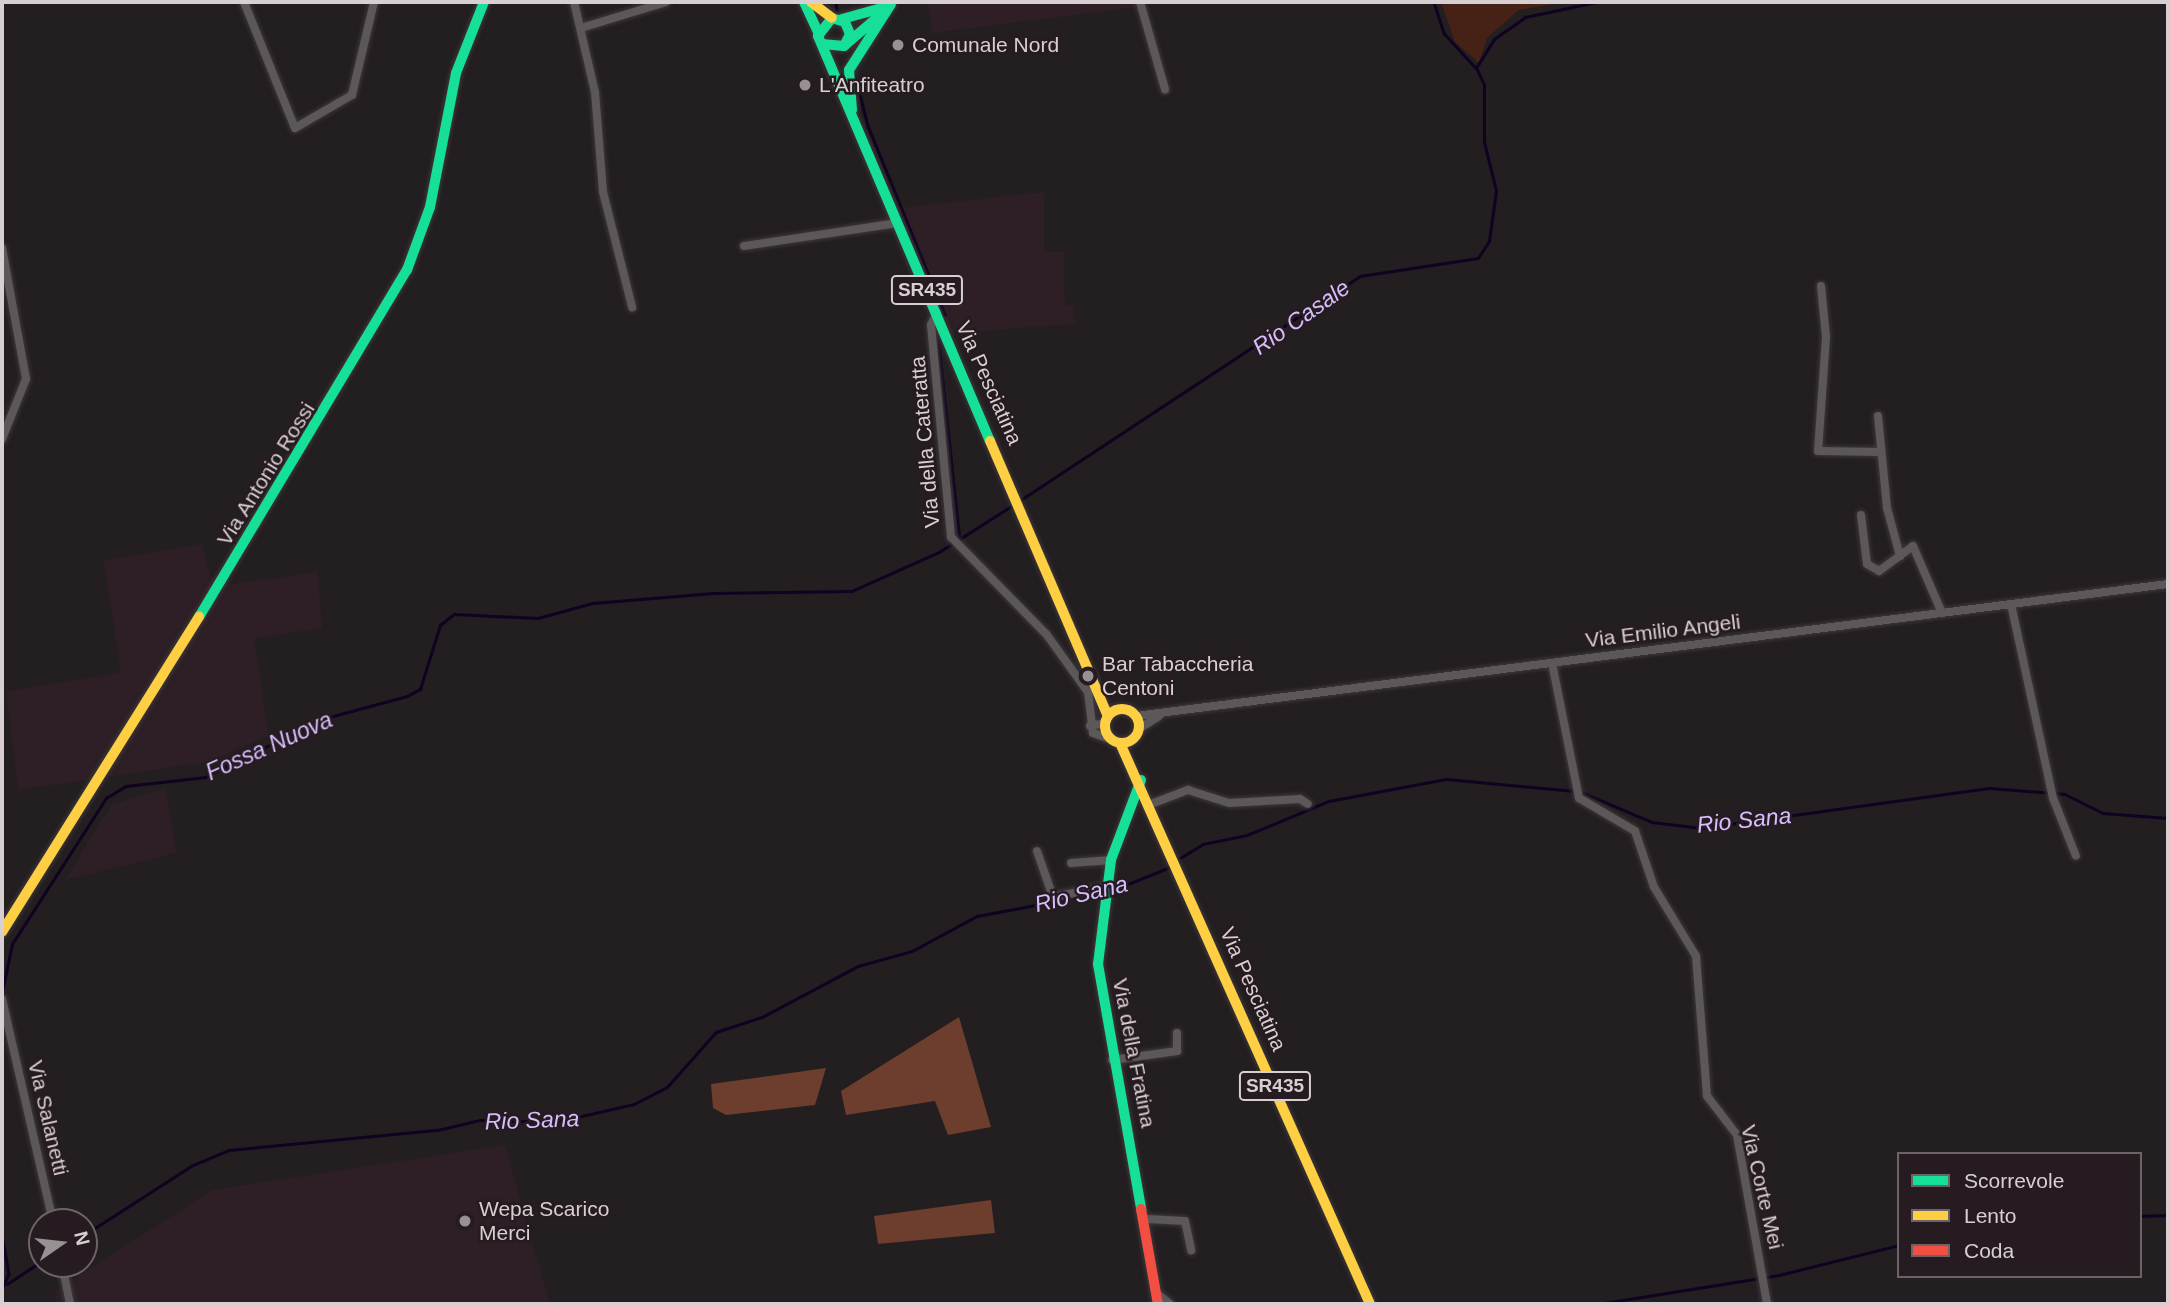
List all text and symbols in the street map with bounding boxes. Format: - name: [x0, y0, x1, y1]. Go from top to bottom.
- place label: Comunale Nord: [912, 32, 1059, 58]
- marker: Comunale Nord: [890, 37, 906, 53]
- place label: L'Anfiteatro: [819, 72, 925, 98]
- marker: L'Anfiteatro: [797, 77, 813, 93]
- water label: Rio Casale: [1247, 273, 1355, 361]
- road number: SR435: [890, 274, 964, 306]
- street label: Via Pesciatina: [951, 317, 1027, 449]
- street label: Via della Cateratta: [905, 355, 945, 529]
- street label: Via Antonio Rossi: [211, 397, 321, 551]
- street label: Via Emilio Angeli: [1583, 609, 1743, 653]
- place label: Bar Tabaccheria Centoni: [1102, 651, 1254, 701]
- marker: Bar Tabaccheria Centoni: [1080, 668, 1096, 684]
- water label: Fossa Nuova: [201, 706, 337, 786]
- water label: Rio Sana: [1696, 801, 1792, 839]
- water label: Rio Sana: [1032, 870, 1130, 918]
- street label: Via Pesciatina: [1215, 923, 1291, 1055]
- street label: Via della Fratina: [1107, 976, 1161, 1130]
- street label: Via Salanetti: [23, 1058, 73, 1178]
- road number: SR435: [1238, 1070, 1312, 1102]
- water label: Rio Sana: [484, 1105, 580, 1135]
- street label: Via Corte Mei: [1735, 1122, 1789, 1252]
- legend: [1897, 1152, 2142, 1278]
- text: Scorrevole: [1964, 1169, 2064, 1192]
- place label: Wepa Scarico Merci: [479, 1196, 609, 1246]
- text: Lento: [1964, 1204, 2017, 1227]
- north arrow: [28, 1208, 98, 1278]
- marker: Wepa Scarico Merci: [457, 1213, 473, 1229]
- text: N: [70, 1229, 94, 1247]
- text: Coda: [1964, 1239, 2014, 1262]

